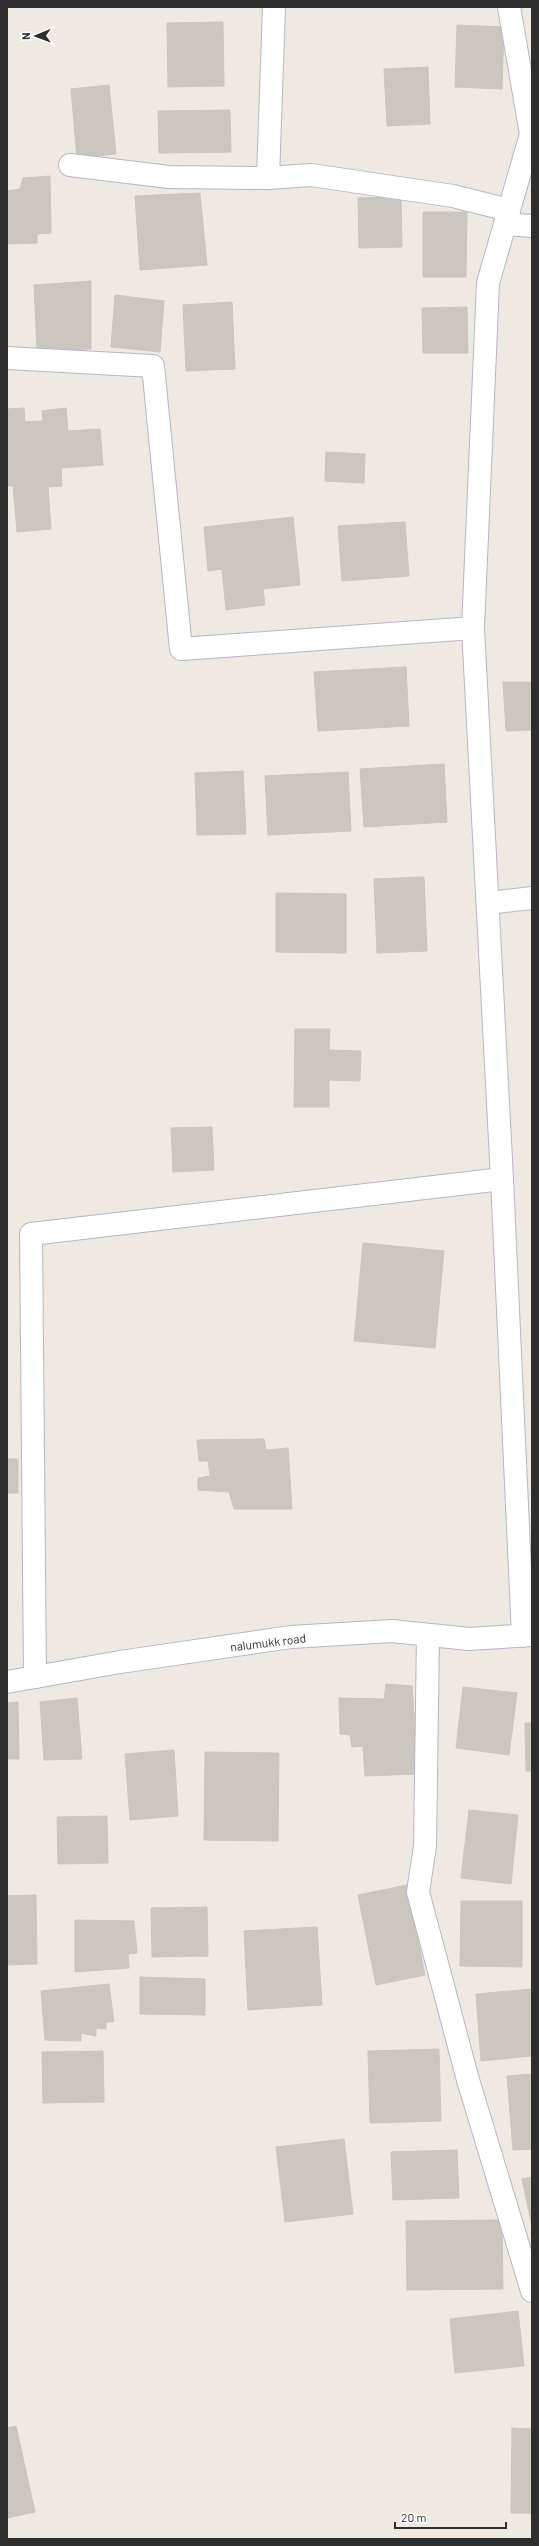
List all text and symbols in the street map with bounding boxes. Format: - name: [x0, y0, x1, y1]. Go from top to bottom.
- north arrow: [16, 16, 56, 56]
- text: N: [19, 32, 32, 40]
- street label: nalumukk road: [229, 1630, 307, 1654]
- scale bar: [395, 2504, 506, 2530]
- text: 20 m: [401, 2510, 427, 2524]

